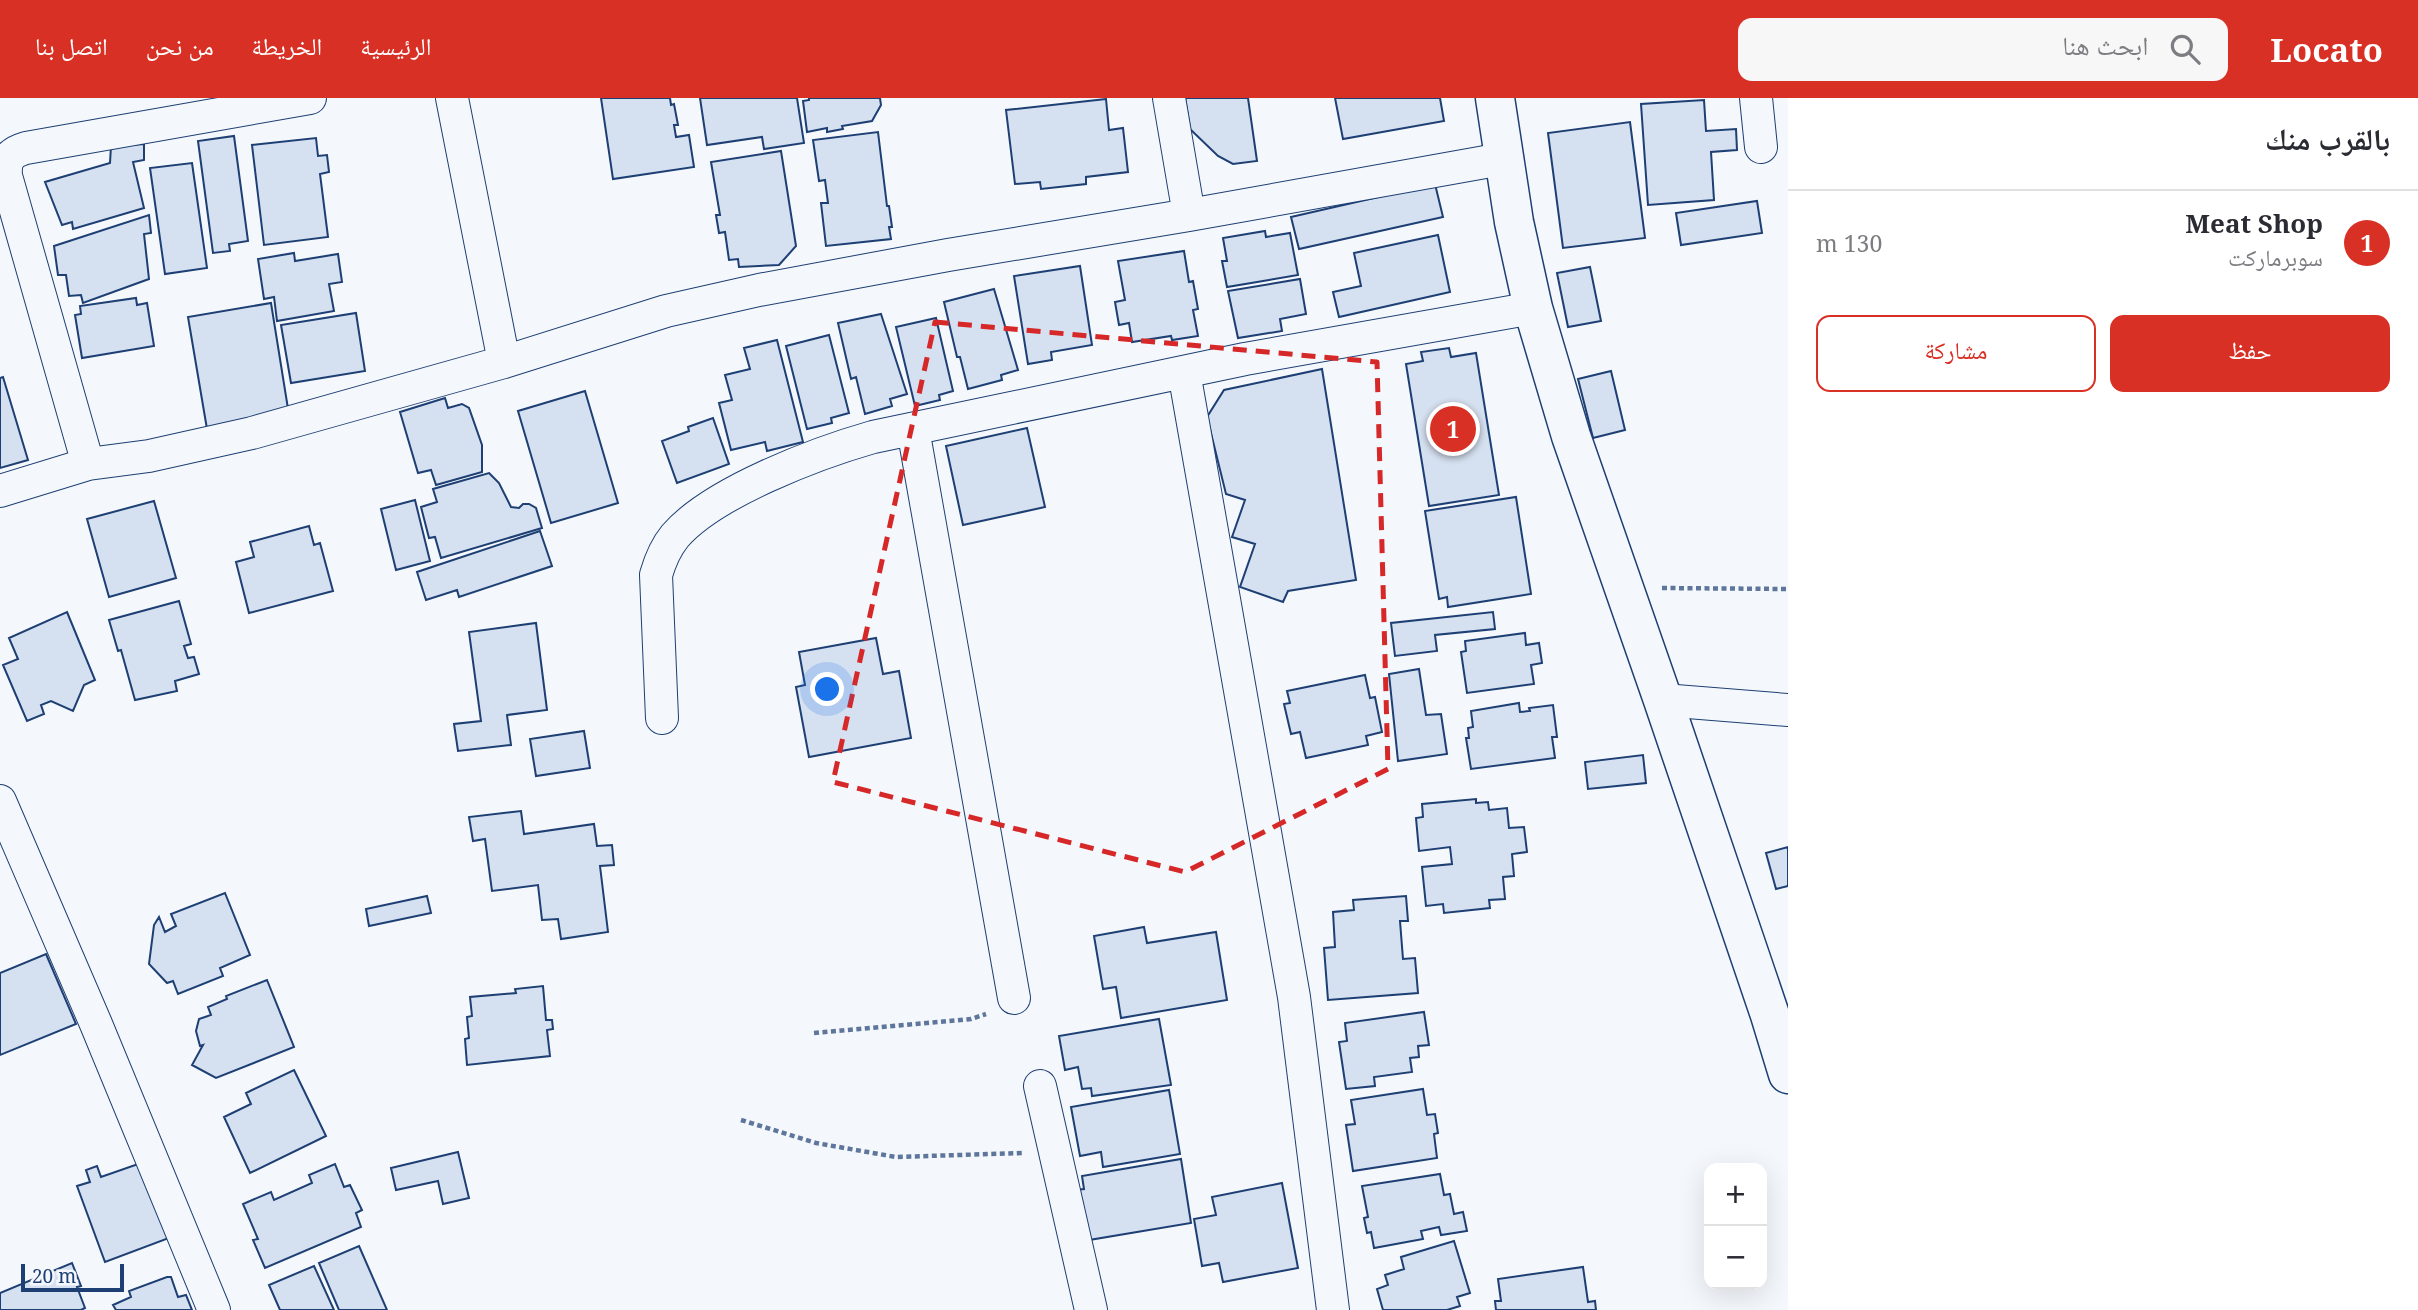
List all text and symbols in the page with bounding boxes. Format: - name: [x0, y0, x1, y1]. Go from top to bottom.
- search box: [1738, 18, 2228, 81]
- text: ابحث هنا: [2062, 27, 2148, 63]
- text: Locato: [2270, 27, 2383, 72]
- text: اتصل بنا: [35, 29, 108, 62]
- text: من نحن: [146, 29, 214, 62]
- text: الخريطة: [252, 29, 322, 62]
- text: الرئيسية: [360, 29, 431, 62]
- icon: search: [2166, 30, 2204, 68]
- text: بالقرب منك: [2265, 118, 2390, 159]
- text: Meat Shop: [2185, 205, 2323, 241]
- text: 130 m: [1816, 227, 1882, 259]
- text: 1: [2361, 227, 2374, 259]
- text: سوبرماركت: [2228, 241, 2323, 273]
- button: مشاركة: [1816, 315, 2096, 392]
- button: حفظ: [2110, 315, 2390, 392]
- pin: 1: [1430, 403, 1476, 455]
- your location: [810, 672, 844, 706]
- map controls: [1704, 1163, 1767, 1289]
- button: +: [1704, 1163, 1767, 1226]
- button: −: [1704, 1226, 1767, 1289]
- scale bar: [21, 1261, 124, 1293]
- text: 20 m: [32, 1263, 76, 1289]

